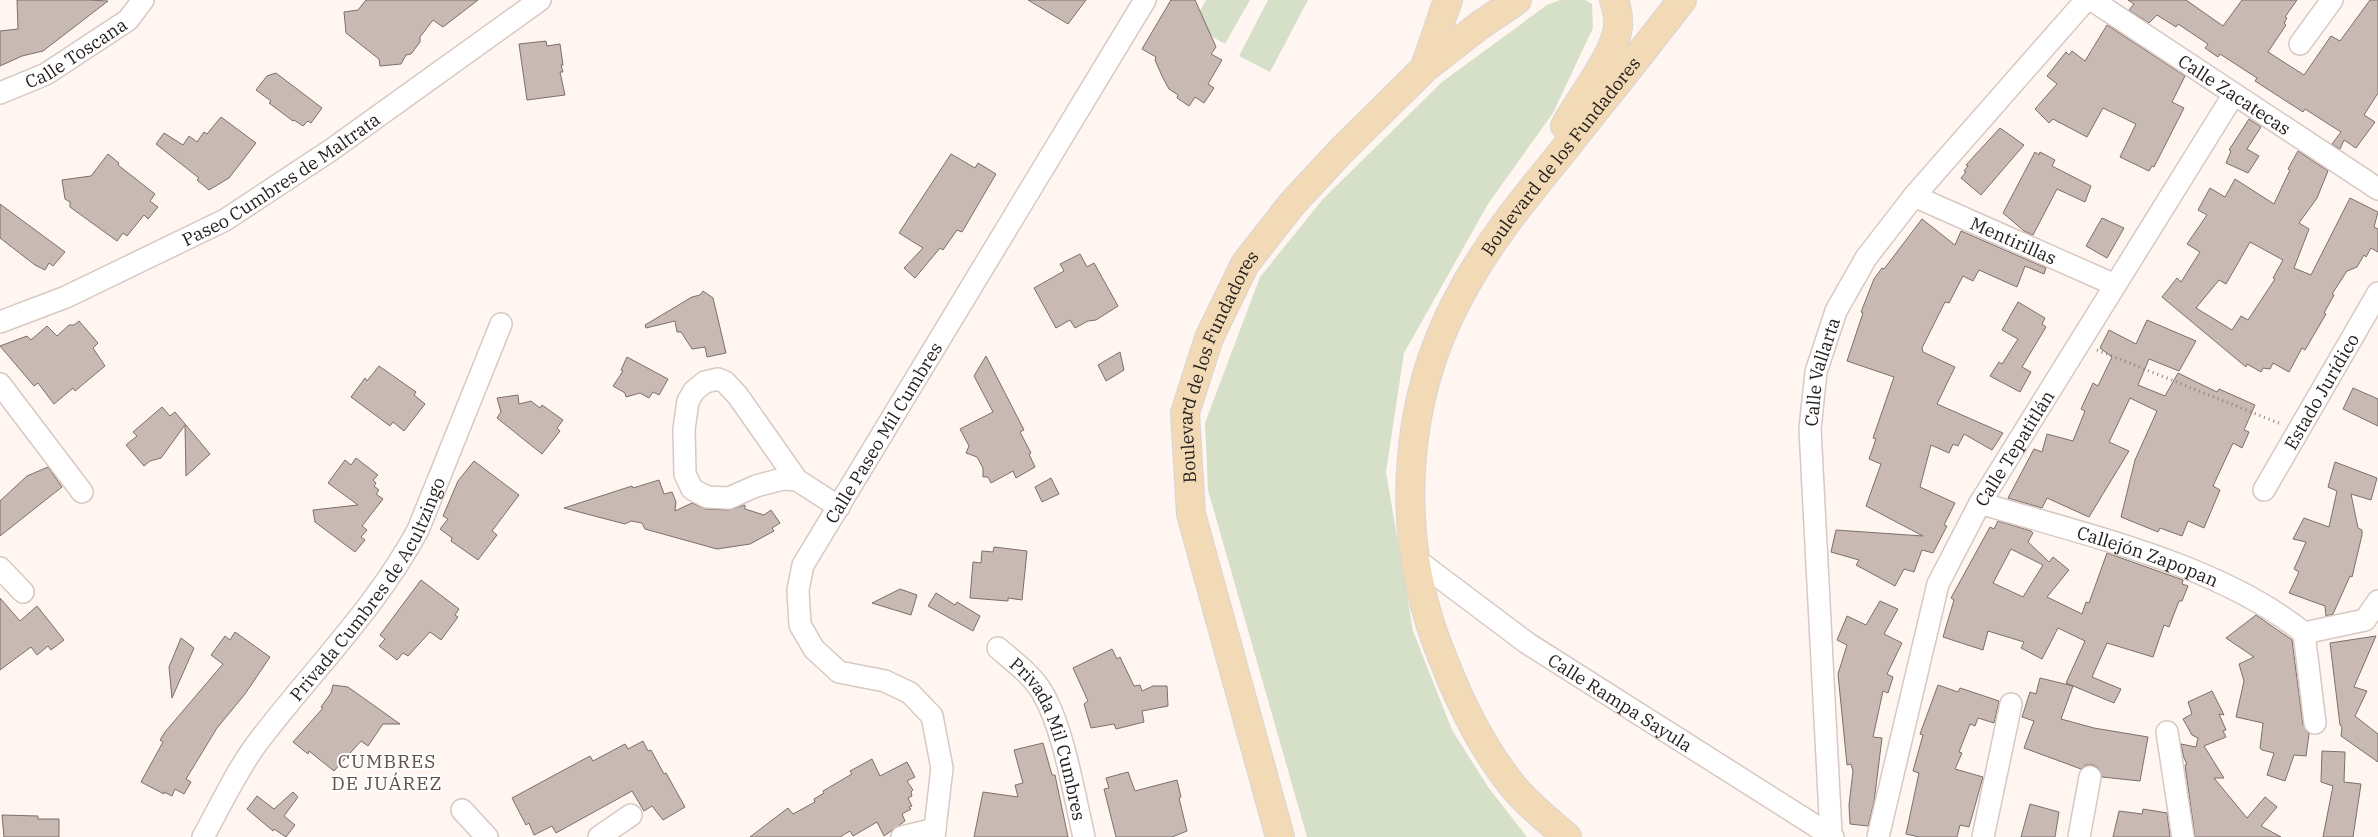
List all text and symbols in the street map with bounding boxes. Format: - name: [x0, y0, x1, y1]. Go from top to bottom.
- street label: Calle Toscana: [21, 12, 131, 93]
- street label: Calle Zacatecas: [2174, 49, 2295, 140]
- street label: Boulevard de los Fundadores: [1475, 52, 1645, 260]
- street label: Paseo Cumbres de Maltrata: [178, 107, 384, 251]
- street label: Mentirillas: [1967, 211, 2060, 269]
- street label: Boulevard de los Fundadores: [1173, 245, 1263, 484]
- street label: Calle Vallarta: [1799, 314, 1845, 428]
- street label: Estado Jurídico: [2278, 329, 2364, 454]
- street label: Calle Paseo Mil Cumbres: [820, 338, 947, 527]
- street label: Calle Tepatitlán: [1969, 386, 2059, 510]
- street label: Privada Cumbres de Acultzingo: [284, 474, 450, 705]
- street label: Callejón Zapopan: [2074, 520, 2222, 592]
- street label: Calle Rampa Sayula: [1544, 648, 1697, 757]
- street label: Privada Mil Cumbres: [1005, 652, 1091, 823]
- district label: CUMBRES DE JUÁREZ: [331, 749, 443, 795]

